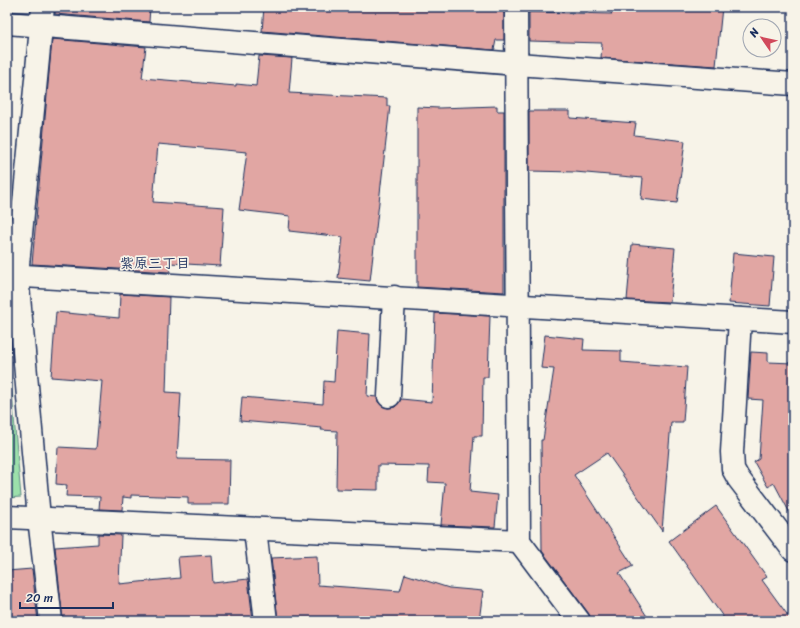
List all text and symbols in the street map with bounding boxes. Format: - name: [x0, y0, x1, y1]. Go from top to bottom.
- north arrow: [742, 18, 782, 58]
- text: N: [744, 24, 764, 42]
- district label: 紫原三丁目: [120, 251, 190, 276]
- scale bar: [20, 584, 113, 610]
- text: 20 m: [26, 587, 53, 609]

